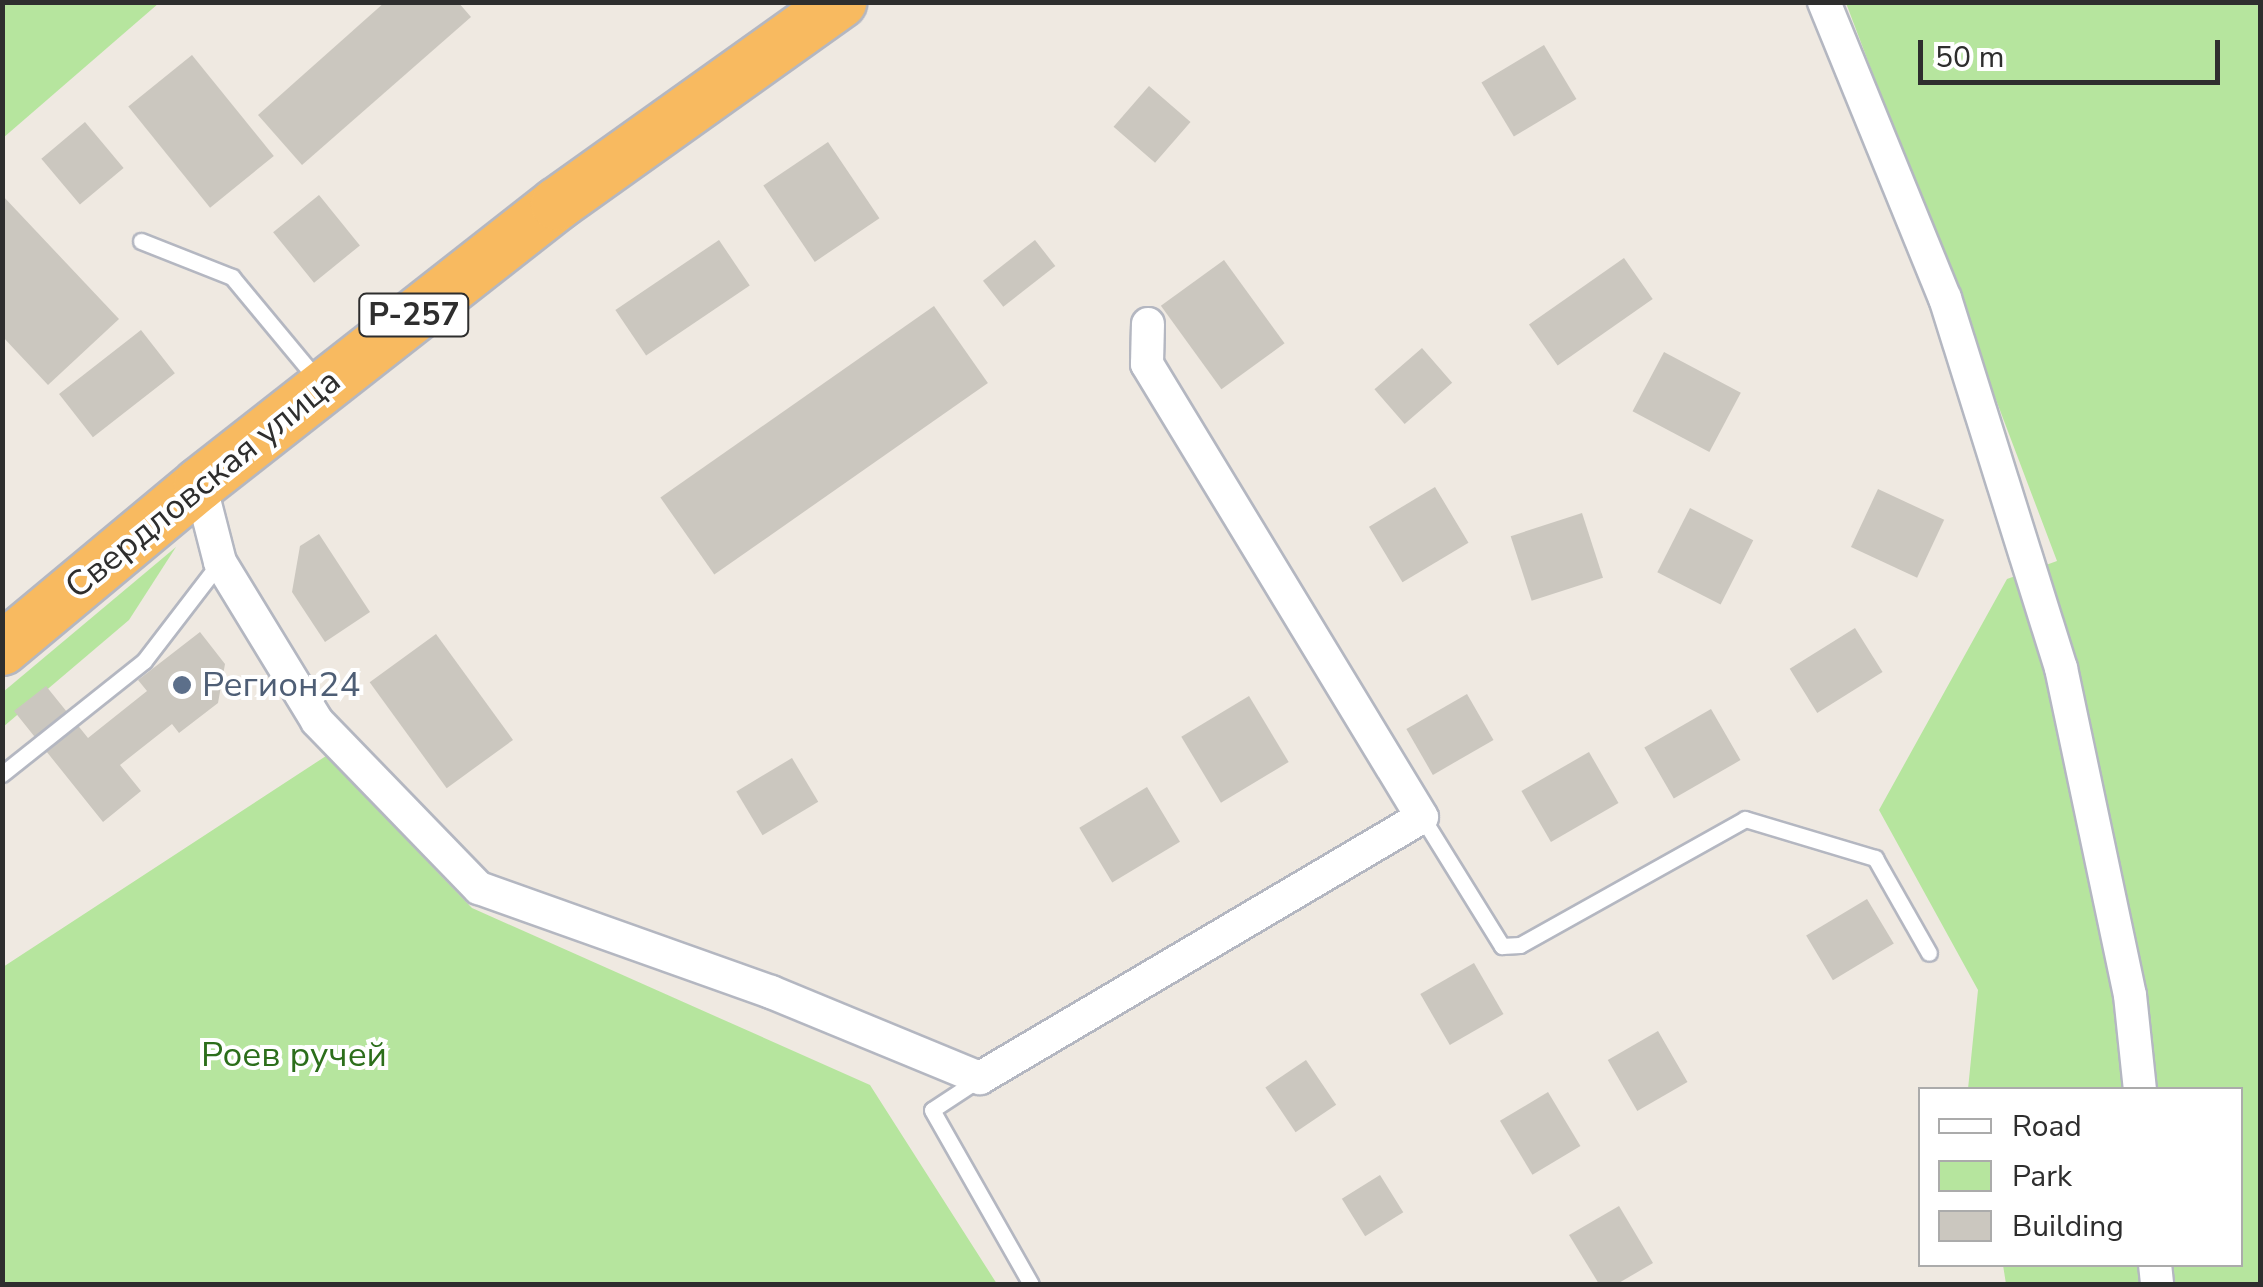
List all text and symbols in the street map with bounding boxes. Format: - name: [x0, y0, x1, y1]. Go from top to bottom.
- scale bar: [1923, 20, 2226, 82]
- text: 50 m: [1935, 37, 2004, 78]
- road number: Р-257: [356, 288, 472, 342]
- street label: Свердловская улица: [57, 360, 349, 608]
- place label: Регион24: [202, 664, 361, 706]
- marker: Регион24: [171, 674, 193, 696]
- park label: Роев ручей: [201, 1034, 387, 1076]
- legend: [1918, 1087, 2243, 1267]
- text: Road: [2012, 1106, 2082, 1147]
- text: Park: [2012, 1156, 2072, 1197]
- text: Building: [2012, 1206, 2124, 1247]

